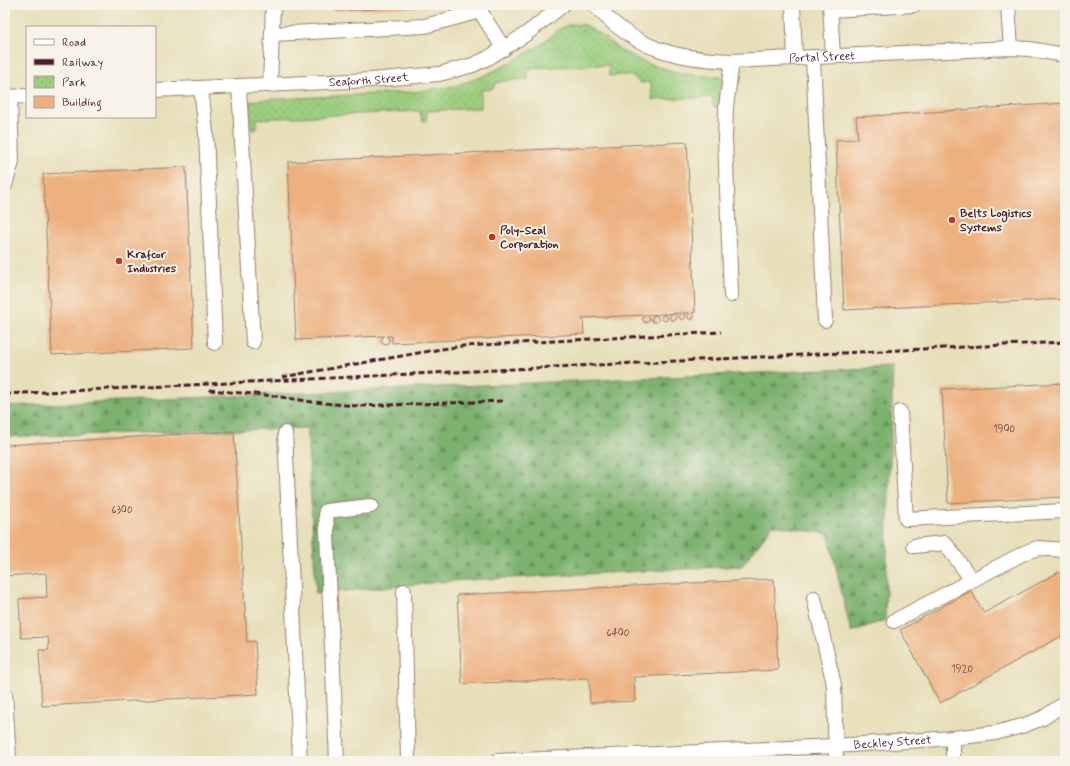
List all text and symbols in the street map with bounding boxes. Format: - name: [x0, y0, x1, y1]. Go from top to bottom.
- legend: [26, 26, 156, 118]
- text: Road: [62, 35, 86, 51]
- street label: Portal Street: [789, 48, 856, 67]
- text: Railway: [62, 55, 104, 71]
- street label: Seaforth Street: [328, 70, 410, 91]
- text: Park: [62, 75, 86, 91]
- text: Building: [62, 95, 102, 112]
- place label: Belts Logistics Systems: [960, 206, 1032, 236]
- marker: Belts Logistics Systems: [947, 215, 957, 225]
- place label: Poly-Seal Corporation: [500, 223, 559, 253]
- marker: Poly-Seal Corporation: [487, 232, 497, 242]
- place label: Krafcor Industries: [127, 247, 177, 277]
- marker: Krafcor Industries: [114, 256, 124, 266]
- house number: 1900: [993, 423, 1015, 436]
- house number: 6300: [112, 504, 133, 517]
- house number: 6400: [607, 627, 630, 640]
- house number: 1920: [951, 663, 973, 676]
- street label: Beckley Street: [853, 732, 932, 754]

